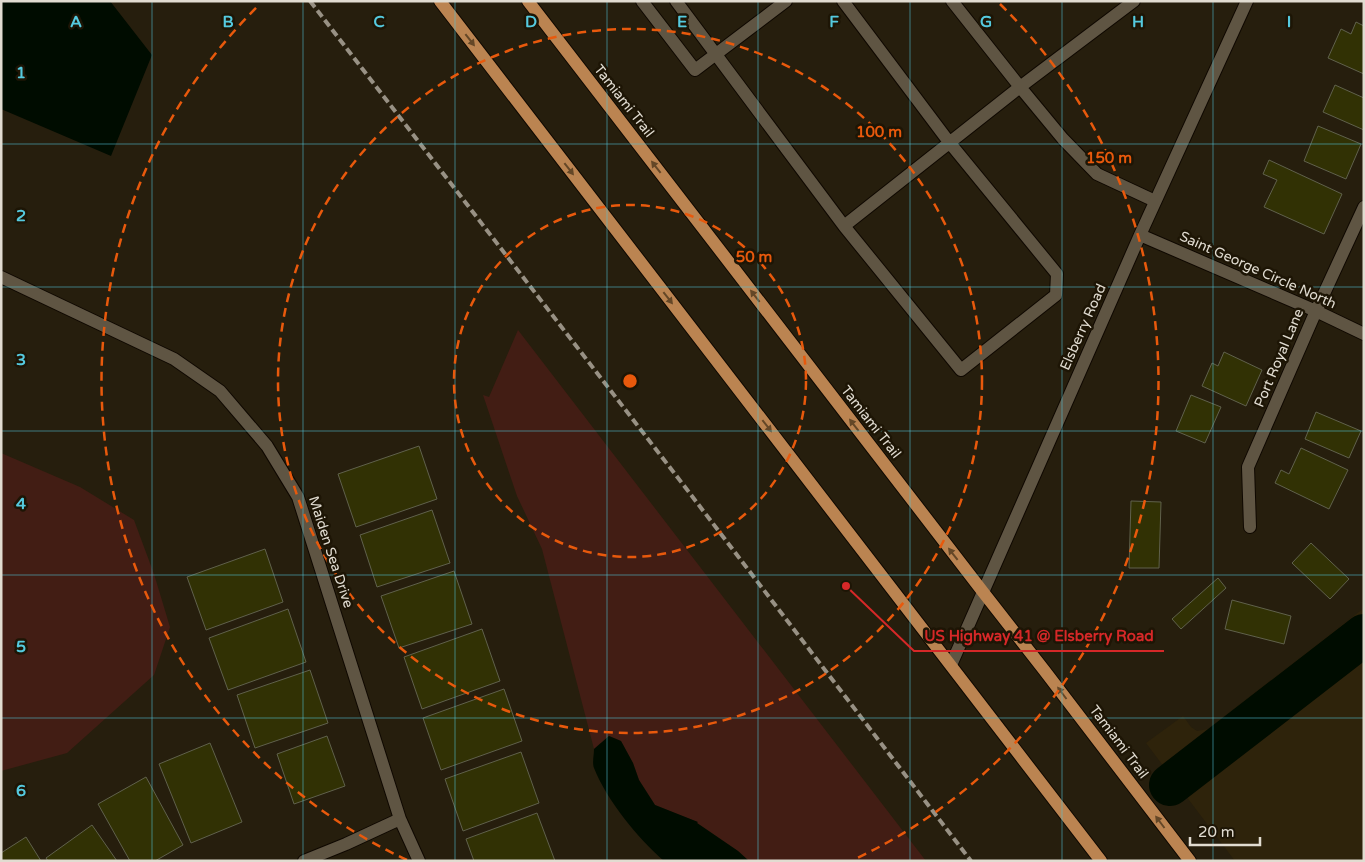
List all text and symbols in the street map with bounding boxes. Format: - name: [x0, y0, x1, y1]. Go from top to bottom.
- text: A: [70, 12, 82, 32]
- text: B: [222, 12, 234, 32]
- text: C: [373, 12, 385, 32]
- text: D: [525, 12, 537, 32]
- text: E: [677, 12, 687, 32]
- text: F: [829, 12, 839, 32]
- text: G: [980, 12, 992, 32]
- text: H: [1132, 12, 1144, 32]
- text: I: [1287, 12, 1291, 32]
- one-way arrow: [464, 33, 475, 46]
- street label: Tamiami Trail: [590, 61, 658, 141]
- text: 1: [16, 63, 26, 83]
- text: 100 m: [856, 123, 902, 141]
- text: 150 m: [1086, 149, 1132, 167]
- one-way arrow: [651, 160, 661, 174]
- one-way arrow: [564, 162, 574, 176]
- text: 2: [16, 206, 26, 226]
- street label: Saint George Circle North: [1177, 228, 1339, 312]
- text: 50 m: [736, 248, 772, 266]
- street label: Elsberry Road: [1056, 281, 1110, 373]
- one-way arrow: [750, 289, 760, 303]
- one-way arrow: [663, 291, 673, 304]
- street label: Port Royal Lane: [1251, 306, 1307, 410]
- text: 3: [16, 350, 26, 370]
- centre of rings: [621, 372, 639, 390]
- street label: Tamiami Trail: [837, 382, 905, 462]
- one-way arrow: [762, 419, 772, 433]
- one-way arrow: [849, 419, 860, 432]
- text: 4: [16, 494, 26, 514]
- street label: Maiden Sea Drive: [305, 494, 357, 610]
- one-way arrow: [948, 547, 959, 560]
- callout: US Highway 41 @ Elsberry Road: [914, 621, 1164, 651]
- text: US Highway 41 @ Elsberry Road: [924, 627, 1154, 646]
- text: 5: [16, 637, 26, 657]
- one-way arrow: [1057, 686, 1067, 700]
- street label: Tamiami Trail: [1086, 702, 1152, 782]
- text: 6: [16, 781, 26, 801]
- scale bar: [1190, 814, 1260, 846]
- one-way arrow: [1155, 816, 1166, 829]
- text: 20 m: [1198, 823, 1235, 841]

